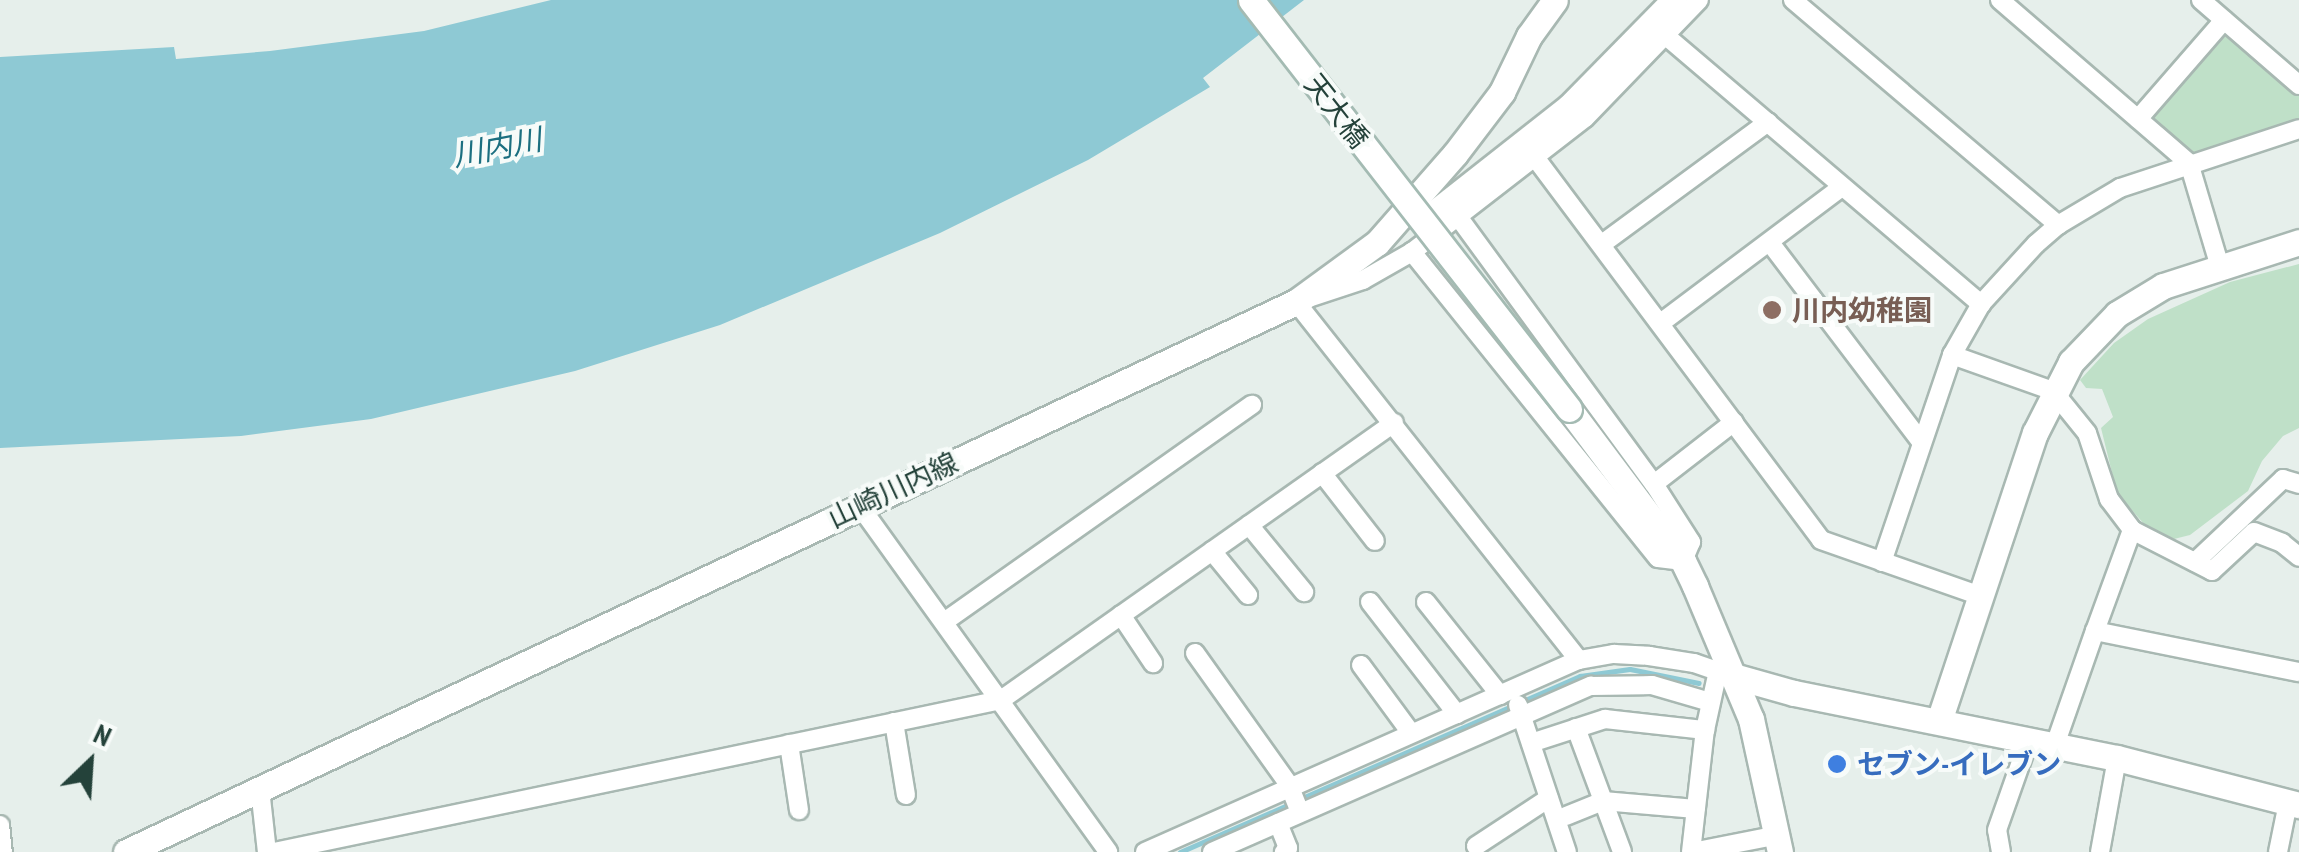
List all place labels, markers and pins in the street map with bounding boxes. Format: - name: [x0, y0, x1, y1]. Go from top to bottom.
- place label: 川内幼稚園: [1792, 293, 1932, 327]
- marker: 川内幼稚園: [1761, 299, 1783, 321]
- place label: セブン-イレブン: [1857, 747, 2061, 781]
- marker: セブン-イレブン: [1826, 753, 1848, 775]

